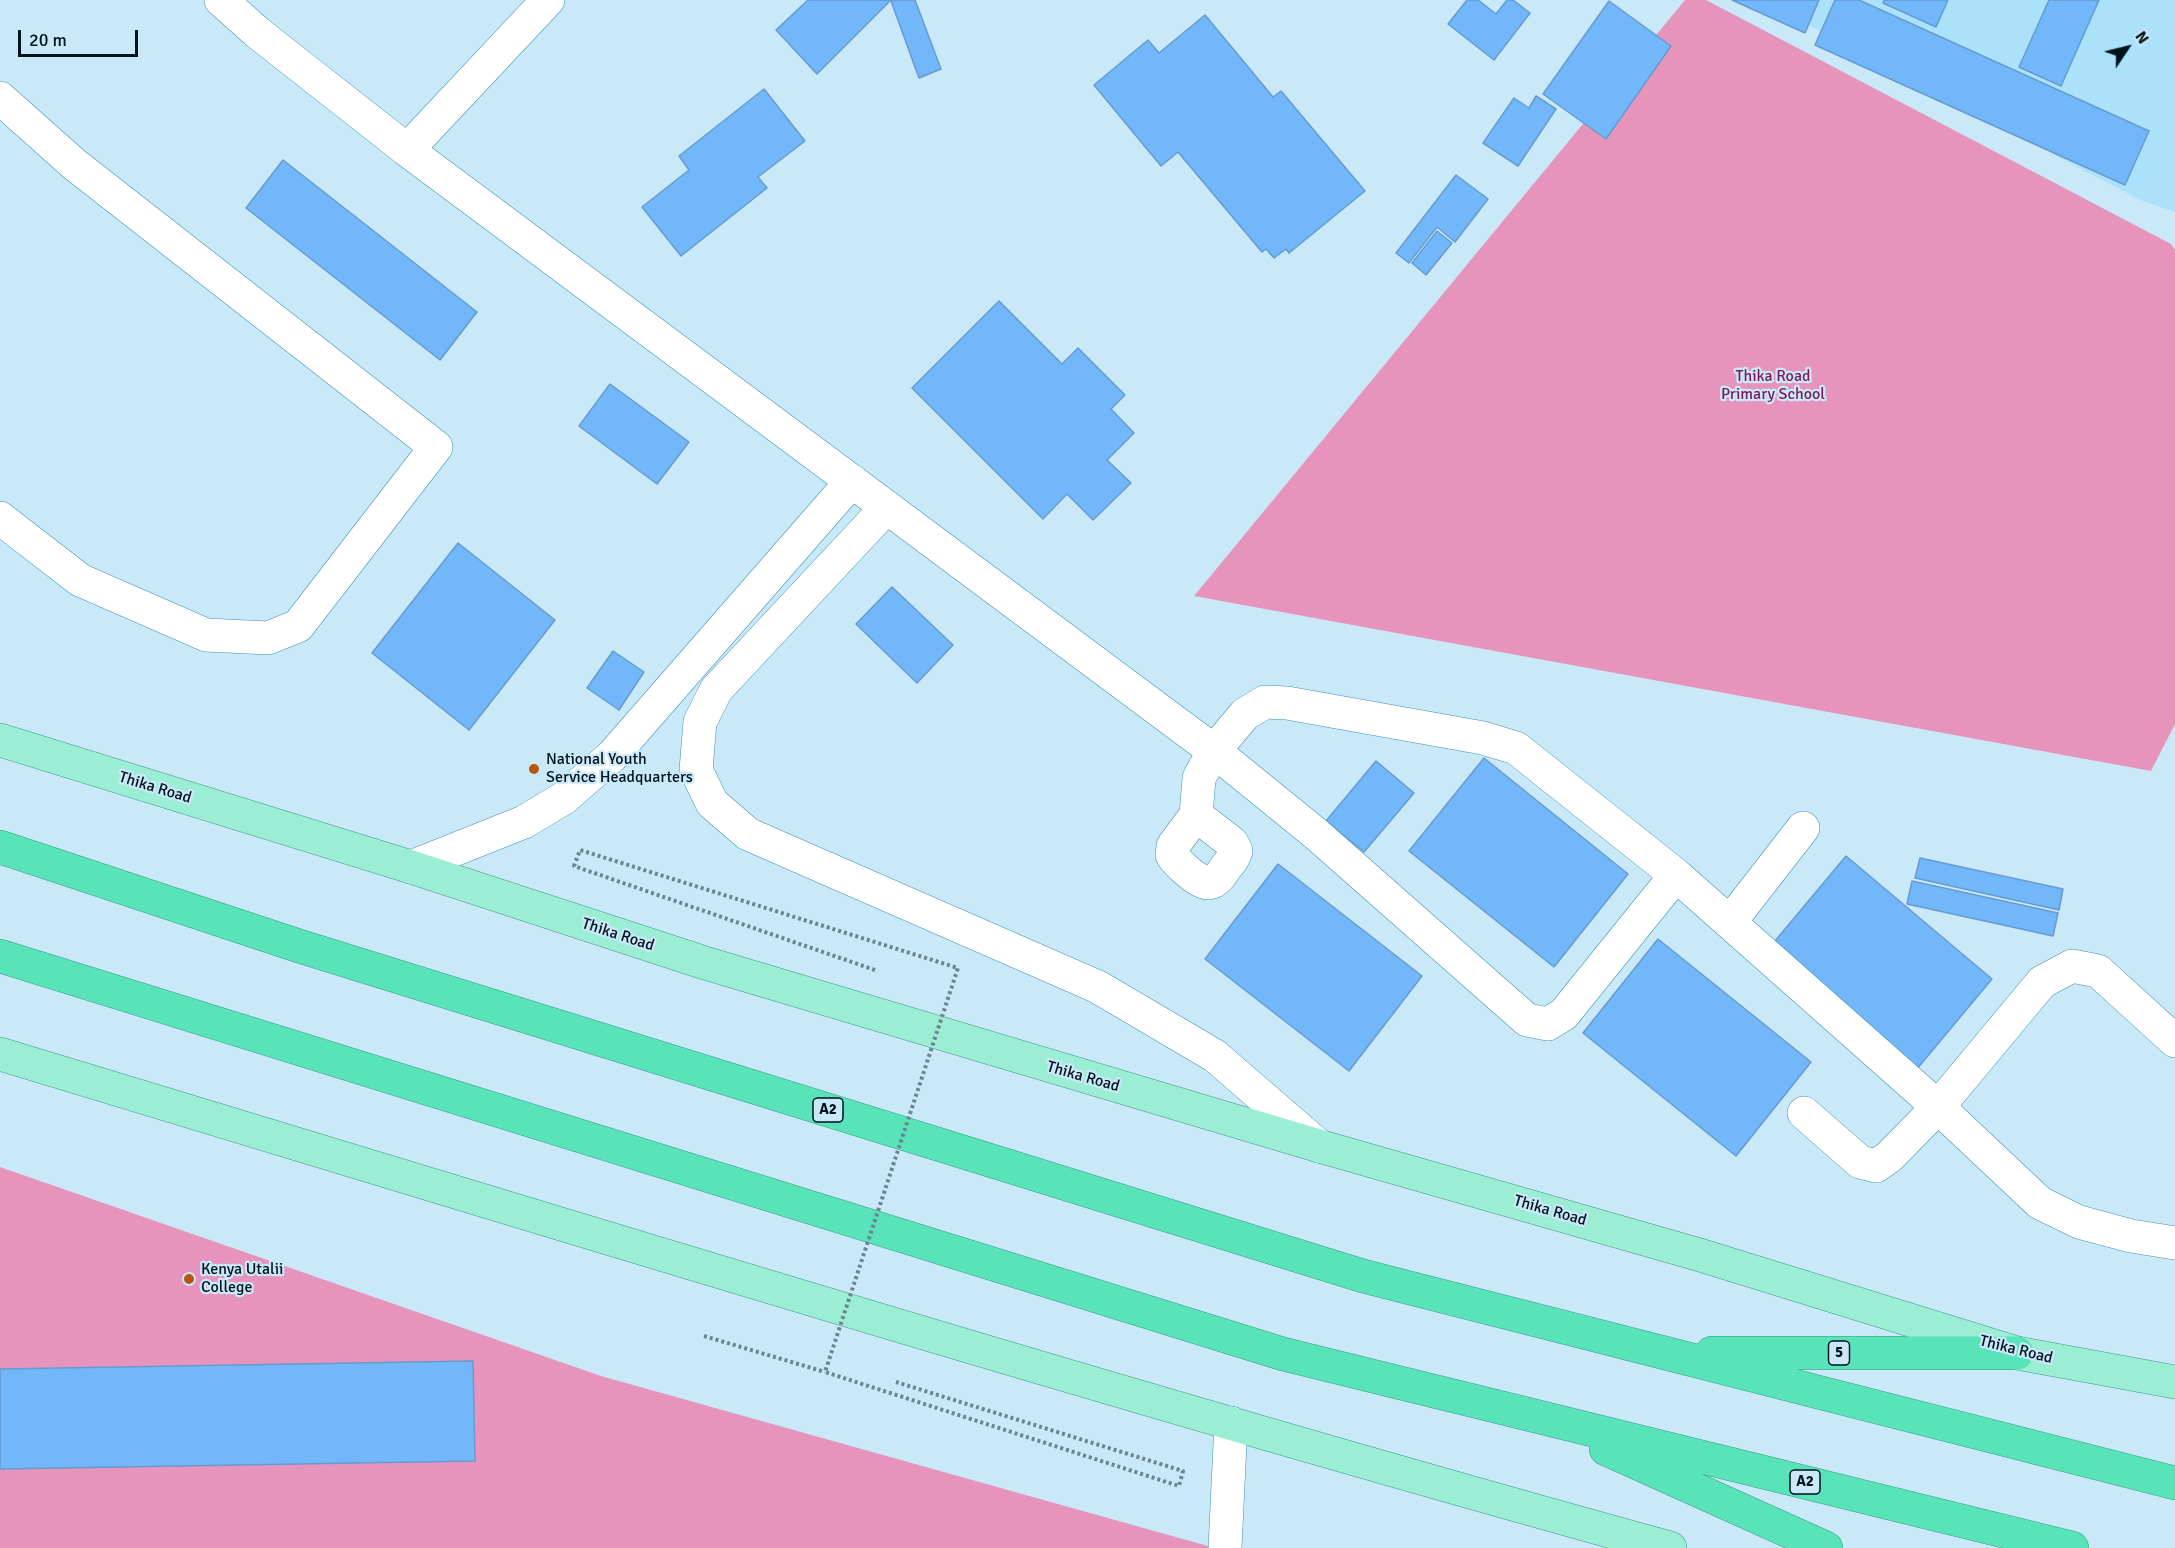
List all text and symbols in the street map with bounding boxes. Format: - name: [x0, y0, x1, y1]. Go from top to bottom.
- scale bar: [21, 18, 141, 56]
- north arrow: [2097, 18, 2157, 78]
- text: N: [2130, 27, 2153, 48]
- text: 20 m: [29, 29, 67, 51]
- park label: Thika Road Primary School: [1721, 367, 1825, 405]
- place label: National Youth Service Headquarters: [546, 750, 693, 788]
- marker: National Youth Service Headquarters: [527, 762, 541, 776]
- street label: Thika Road: [116, 768, 194, 808]
- street label: Thika Road: [579, 914, 657, 956]
- street label: Thika Road: [1044, 1057, 1122, 1097]
- road number: A2: [813, 1098, 843, 1122]
- street label: Thika Road: [1511, 1191, 1589, 1231]
- place label: Kenya Utalii College: [201, 1260, 283, 1298]
- marker: Kenya Utalii College: [182, 1272, 196, 1286]
- street label: Thika Road: [1977, 1332, 2055, 1368]
- road number: 5: [1828, 1341, 1850, 1365]
- road number: A2: [1790, 1470, 1820, 1494]

